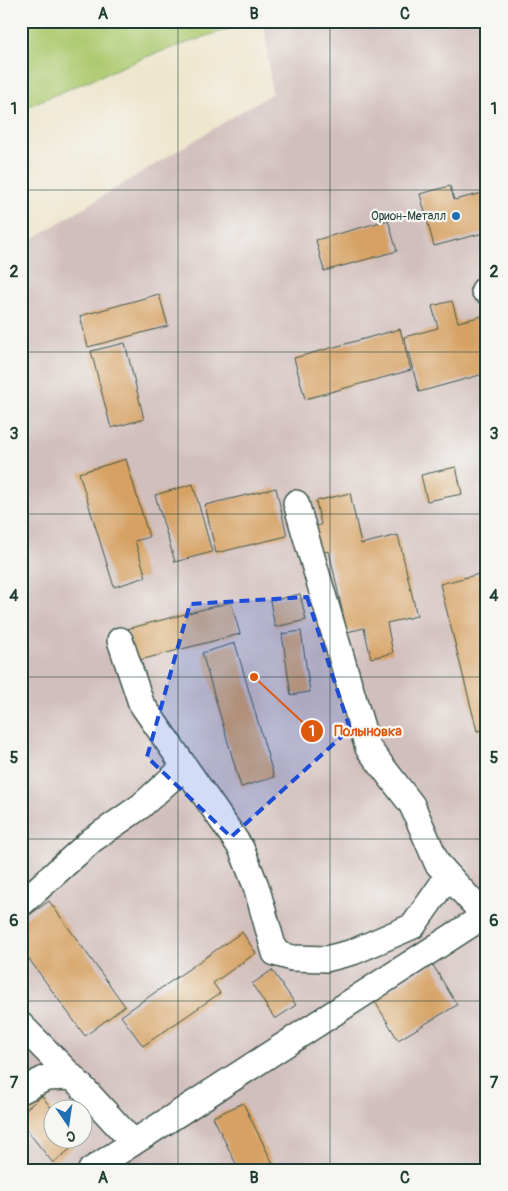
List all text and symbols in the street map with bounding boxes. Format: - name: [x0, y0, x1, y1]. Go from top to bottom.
- text: A: [98, 4, 109, 24]
- text: B: [249, 4, 259, 24]
- text: C: [400, 4, 410, 24]
- text: 1: [11, 99, 17, 119]
- text: 1: [491, 99, 497, 119]
- place label: Орион-Металл: [371, 209, 446, 224]
- marker: Орион-Металл: [450, 210, 462, 222]
- text: 2: [10, 262, 19, 282]
- text: 2: [490, 262, 499, 282]
- text: 3: [10, 424, 19, 444]
- text: 3: [490, 424, 499, 444]
- text: 4: [9, 586, 19, 606]
- text: 4: [489, 586, 499, 606]
- callout: Полыновка: [299, 717, 412, 746]
- text: 1: [309, 722, 315, 741]
- text: Полыновка: [334, 723, 402, 740]
- text: 5: [10, 748, 19, 768]
- text: 5: [490, 748, 499, 768]
- text: 6: [9, 911, 19, 931]
- text: 6: [489, 911, 499, 931]
- text: 7: [10, 1073, 19, 1093]
- text: 7: [490, 1073, 499, 1093]
- north arrow: [42, 1098, 92, 1148]
- text: С: [64, 1127, 77, 1146]
- text: A: [98, 1168, 109, 1188]
- text: B: [249, 1168, 259, 1188]
- text: C: [400, 1168, 410, 1188]

